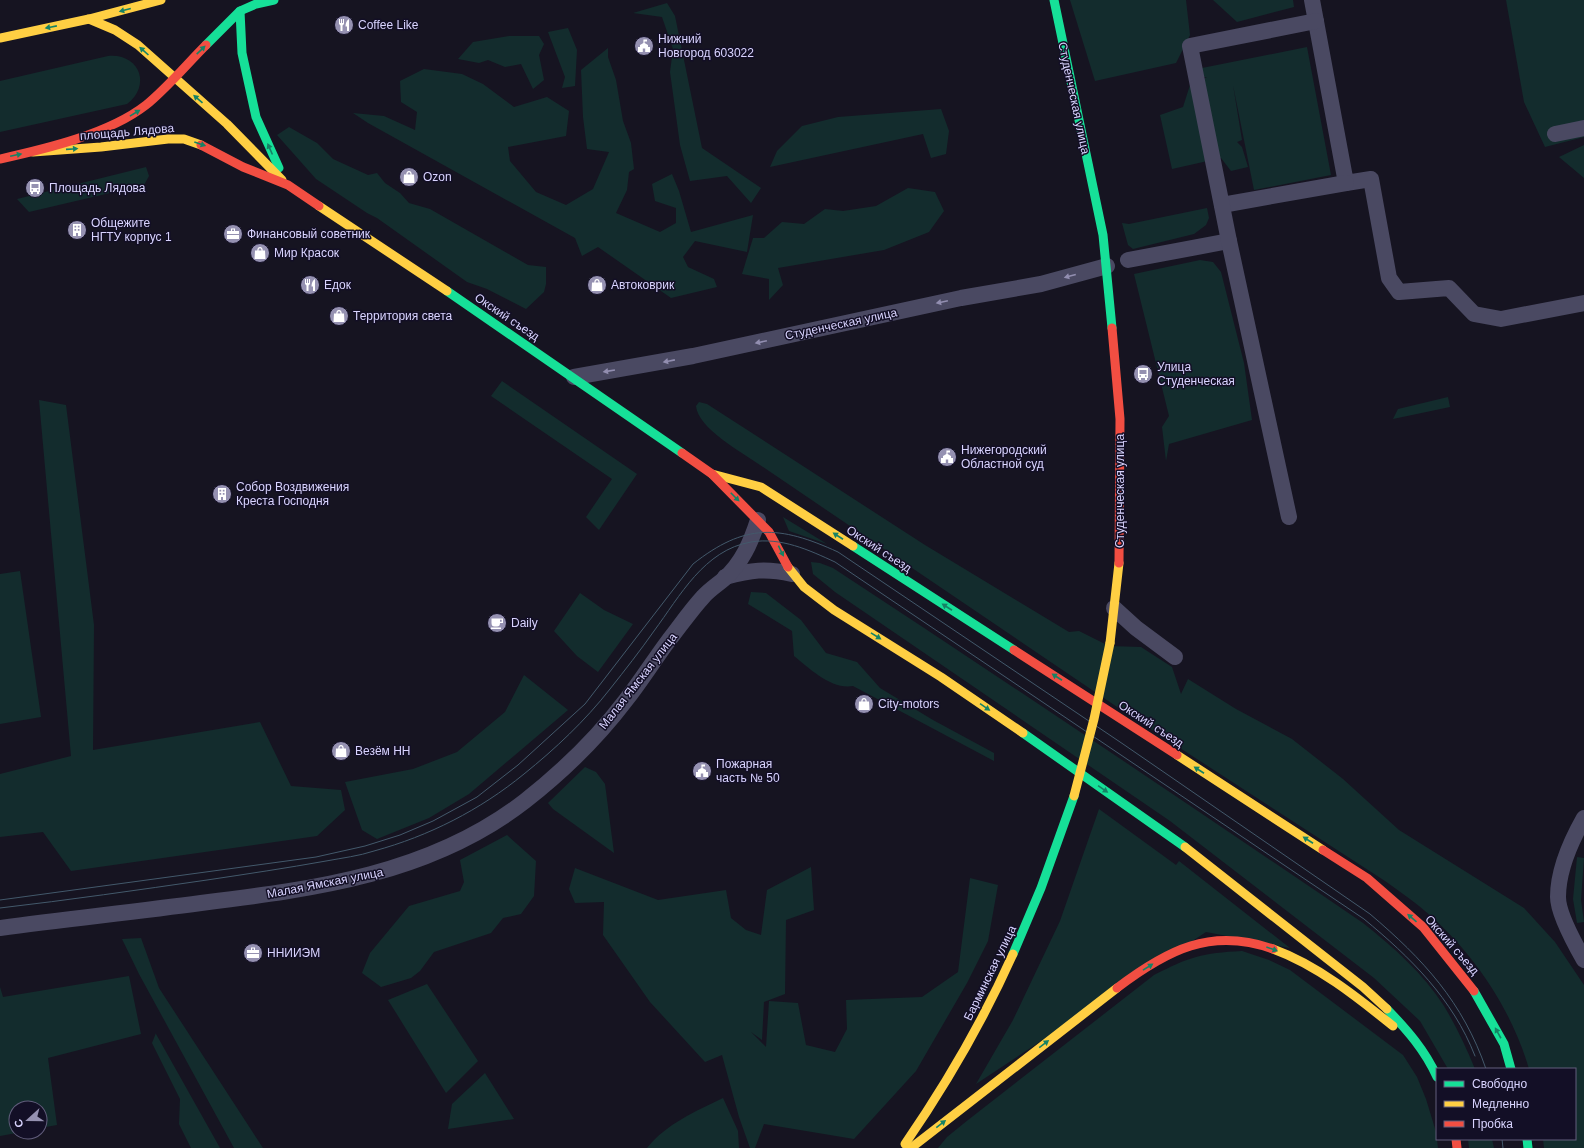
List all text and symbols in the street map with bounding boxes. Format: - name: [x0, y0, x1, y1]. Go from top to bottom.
- one-way arrow: [119, 7, 132, 13]
- restaurant icon: Coffee Like: [333, 14, 355, 36]
- place label: Coffee Like: [358, 18, 419, 32]
- one-way arrow: [45, 24, 57, 30]
- place label: Нижний Новгород 603022: [658, 32, 754, 60]
- public building icon: Нижний Новгород 603022: [633, 35, 655, 57]
- street label: Студенческая улица: [1055, 41, 1093, 156]
- one-way arrow: [196, 45, 206, 55]
- one-way arrow: [140, 47, 149, 56]
- one-way arrow: [192, 94, 203, 103]
- one-way arrow: [129, 109, 140, 116]
- street label: площадь Лядова: [79, 121, 175, 143]
- one-way arrow: [195, 141, 207, 147]
- one-way arrow: [267, 143, 273, 154]
- one-way arrow: [66, 146, 79, 152]
- one-way arrow: [10, 152, 23, 158]
- shop icon: Ozon: [398, 166, 420, 188]
- place label: Ozon: [423, 170, 452, 184]
- bus stop icon: Площадь Лядова: [24, 177, 46, 199]
- place label: Площадь Лядова: [49, 181, 146, 195]
- place label: Общежите НГТУ корпус 1: [91, 216, 172, 244]
- building icon: Общежите НГТУ корпус 1: [66, 219, 88, 241]
- office icon: Финансовый советник: [222, 223, 244, 245]
- place label: Финансовый советник: [247, 227, 371, 241]
- shop icon: Мир Красок: [249, 242, 271, 264]
- place label: Мир Красок: [274, 246, 340, 260]
- restaurant icon: Едок: [299, 274, 321, 296]
- shop icon: Автоковрик: [586, 274, 608, 296]
- one-way arrow: [1063, 274, 1076, 280]
- place label: Едок: [324, 278, 352, 292]
- place label: Автоковрик: [611, 278, 675, 292]
- street label: Окский съезд: [472, 290, 542, 344]
- one-way arrow: [936, 299, 948, 305]
- shop icon: Территория света: [328, 305, 350, 327]
- street label: Студенческая улица: [784, 305, 899, 343]
- place label: Территория света: [353, 309, 453, 323]
- one-way arrow: [754, 339, 767, 345]
- one-way arrow: [662, 358, 675, 364]
- place label: Улица Студенческая: [1157, 360, 1235, 388]
- bus stop icon: Улица Студенческая: [1132, 363, 1154, 385]
- one-way arrow: [603, 368, 615, 374]
- street label: Студенческая улица: [1113, 434, 1127, 548]
- place label: Нижегородский Областной суд: [961, 443, 1047, 471]
- public building icon: Нижегородский Областной суд: [936, 446, 958, 468]
- place label: Собор Воздвижения Креста Господня: [236, 480, 349, 508]
- building icon: Собор Воздвижения Креста Господня: [211, 483, 233, 505]
- one-way arrow: [730, 492, 740, 501]
- street label: Окский съезд: [844, 523, 914, 575]
- one-way arrow: [832, 533, 844, 540]
- one-way arrow: [777, 545, 784, 557]
- one-way arrow: [942, 603, 952, 611]
- cafe icon: Daily: [486, 612, 508, 634]
- place label: Daily: [511, 616, 538, 630]
- street label: Малая Ямская улица: [596, 630, 680, 732]
- one-way arrow: [871, 632, 881, 640]
- one-way arrow: [1051, 673, 1062, 681]
- shop icon: City-motors: [853, 693, 875, 715]
- place label: City-motors: [878, 697, 939, 711]
- street label: Окский съезд: [1116, 698, 1186, 750]
- one-way arrow: [979, 703, 990, 711]
- shop icon: Везём НН: [330, 740, 352, 762]
- place label: Везём НН: [355, 744, 411, 758]
- place label: Пожарная часть № 50: [716, 757, 780, 785]
- public building icon: Пожарная часть № 50: [691, 760, 713, 782]
- one-way arrow: [1193, 766, 1205, 773]
- one-way arrow: [1098, 785, 1108, 793]
- one-way arrow: [1302, 837, 1314, 844]
- street label: Малая Ямская улица: [266, 865, 385, 901]
- street label: Окский съезд: [1422, 912, 1482, 978]
- one-way arrow: [1407, 913, 1417, 922]
- street label: Барминская улица: [961, 923, 1019, 1023]
- office icon: ННИИЭМ: [242, 942, 264, 964]
- place label: ННИИЭМ: [267, 946, 320, 960]
- one-way arrow: [1266, 947, 1278, 953]
- one-way arrow: [1143, 963, 1154, 971]
- one-way arrow: [1494, 1027, 1501, 1038]
- one-way arrow: [1039, 1040, 1050, 1049]
- legend: [1436, 1068, 1576, 1140]
- text: Свободно: [1472, 1077, 1527, 1091]
- text: Медленно: [1472, 1097, 1529, 1111]
- north arrow: [8, 1100, 48, 1140]
- text: Пробка: [1472, 1117, 1513, 1131]
- text: С: [12, 1118, 26, 1129]
- one-way arrow: [936, 1120, 947, 1128]

